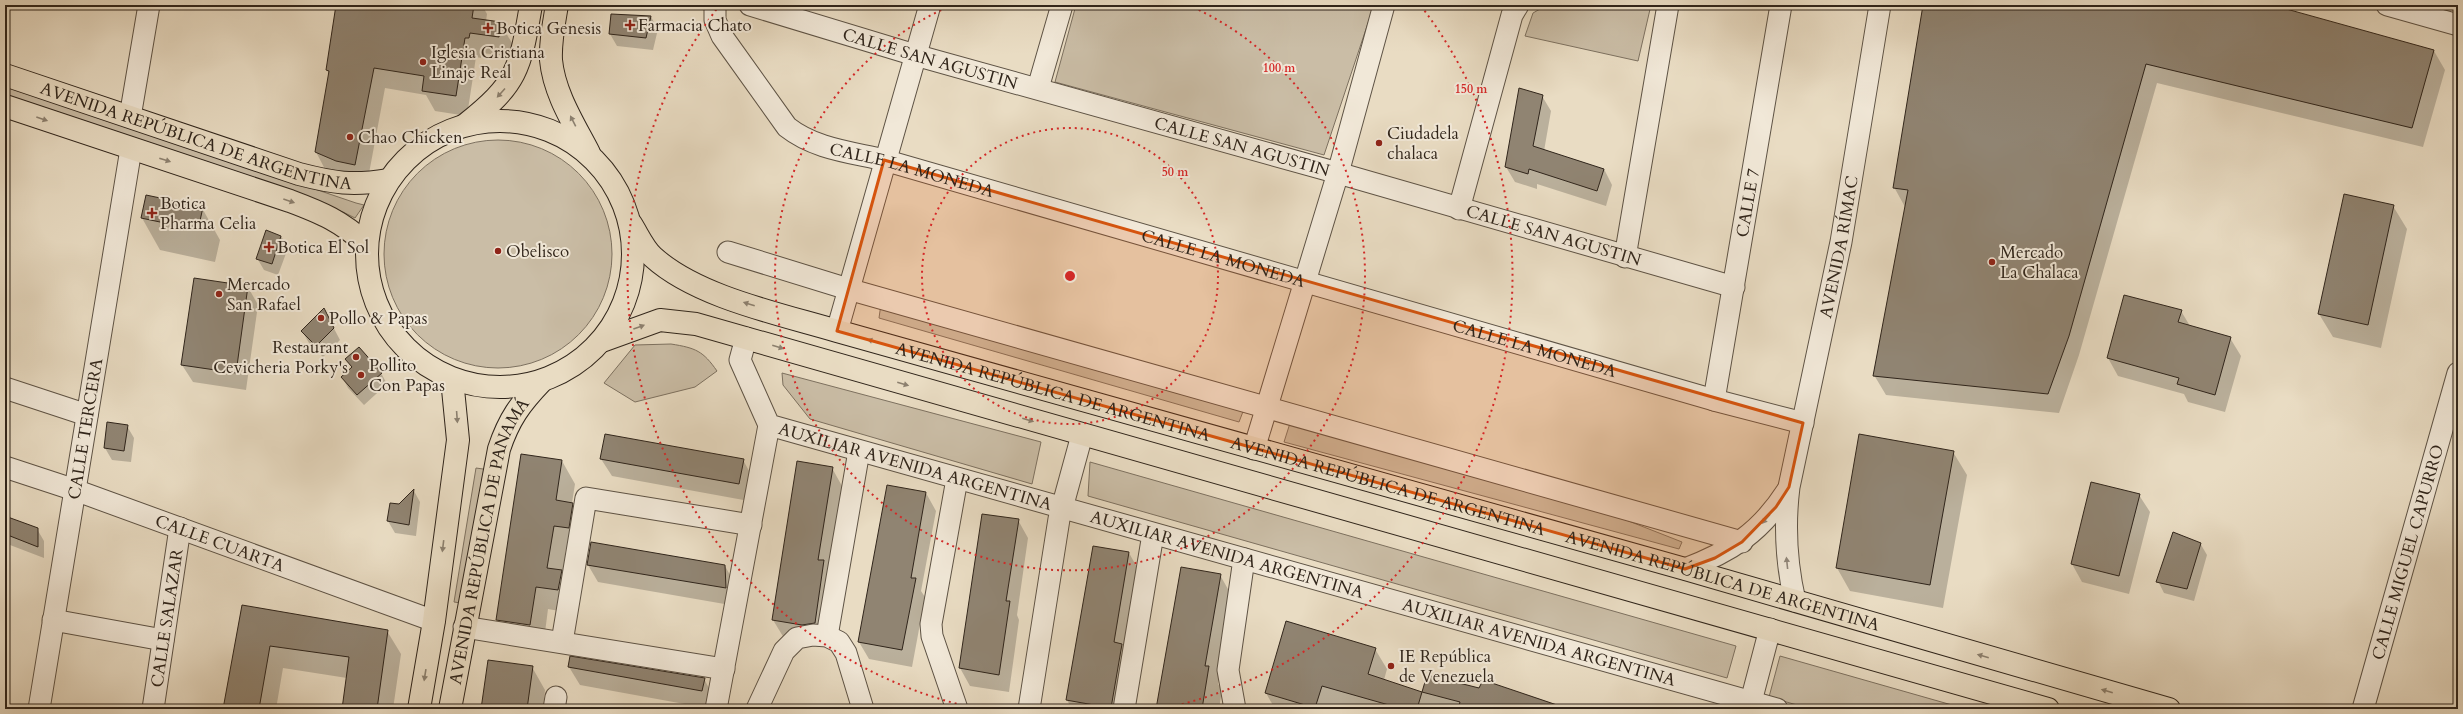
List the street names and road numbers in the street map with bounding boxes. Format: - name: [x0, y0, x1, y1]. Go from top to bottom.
- street label: CALLE SAN AGUSTIN: [840, 23, 1021, 95]
- street label: AVENIDA REPÚBLICA DE ARGENTINA: [37, 77, 353, 195]
- street label: CALLE SAN AGUSTIN: [1152, 111, 1333, 182]
- street label: CALLE LA MONEDA: [827, 137, 997, 203]
- street label: CALLE 7: [1731, 166, 1765, 239]
- street label: AVENIDA RÍMAC: [1814, 174, 1864, 320]
- street label: CALLE SAN AGUSTIN: [1463, 199, 1644, 272]
- street label: CALLE LA MONEDA: [1139, 224, 1309, 293]
- street label: CALLE LA MONEDA: [1450, 314, 1620, 383]
- street label: AVENIDA REPÚBLICA DE ARGENTINA: [893, 337, 1214, 447]
- street label: CALLE TERCERA: [63, 356, 109, 501]
- street label: AVENIDA REPÚBLICA DE PANAMÁ: [444, 393, 535, 686]
- street label: AUXILIAR AVENIDA ARGENTINA: [776, 417, 1055, 516]
- street label: AVENIDA REPÚBLICA DE ARGENTINA: [1228, 431, 1549, 541]
- street label: CALLE MIGUEL CAPURRO: [2366, 442, 2449, 663]
- street label: AUXILIAR AVENIDA ARGENTINA: [1088, 505, 1367, 604]
- street label: CALLE CUARTA: [152, 509, 289, 578]
- street label: AVENIDA REPÚBLICA DE ARGENTINA: [1563, 525, 1883, 637]
- street label: CALLE SALAZAR: [145, 547, 189, 689]
- street label: AUXILIAR AVENIDA ARGENTINA: [1400, 593, 1679, 692]

